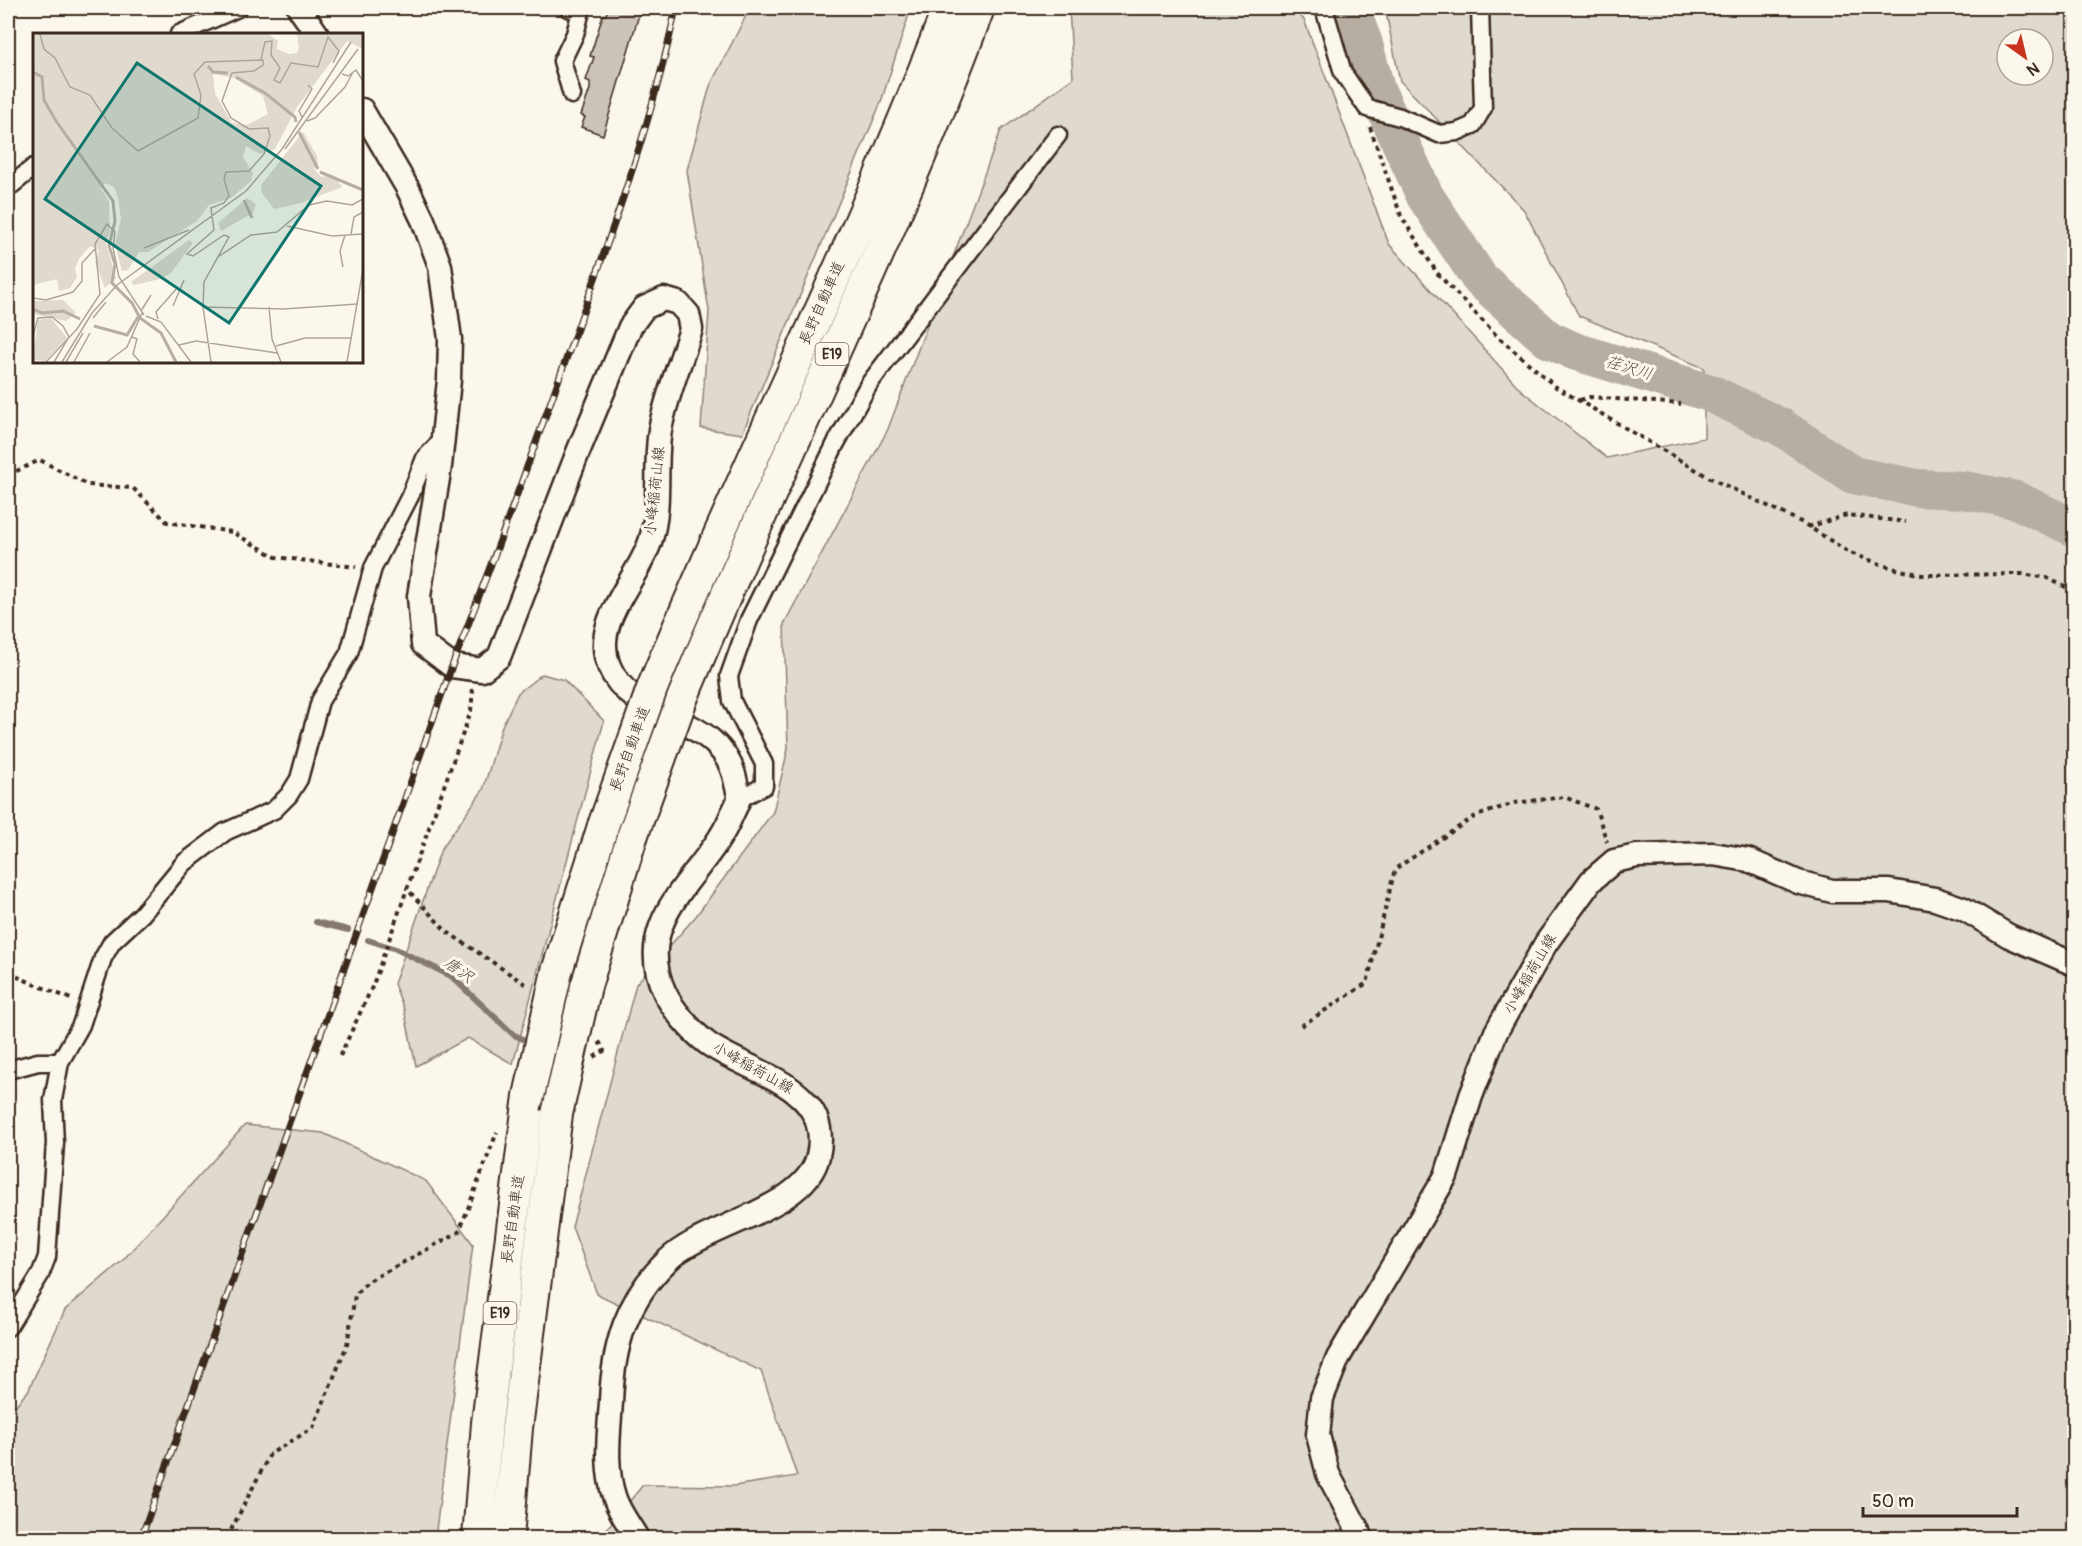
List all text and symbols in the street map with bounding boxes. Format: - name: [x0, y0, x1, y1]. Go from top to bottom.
- north arrow: [1995, 27, 2055, 87]
- inset map: [33, 33, 363, 363]
- text: N: [2023, 57, 2043, 80]
- street label: 長野自動車道: [795, 258, 849, 348]
- road number: E19: [816, 343, 848, 365]
- water label: 荏沢川: [1603, 351, 1655, 385]
- street label: 小峰稲荷山線: [641, 445, 669, 537]
- street label: 長野自動車道: [606, 703, 654, 795]
- street label: 小峰稲荷山線: [1499, 930, 1561, 1018]
- water label: 唐沢: [440, 953, 479, 988]
- street label: 小峰稲荷山線: [709, 1038, 797, 1098]
- street label: 長野自動車道: [497, 1173, 529, 1265]
- road number: E19: [484, 1302, 516, 1324]
- scale bar: [1863, 1480, 2018, 1518]
- text: 50 m: [1872, 1490, 1914, 1513]

